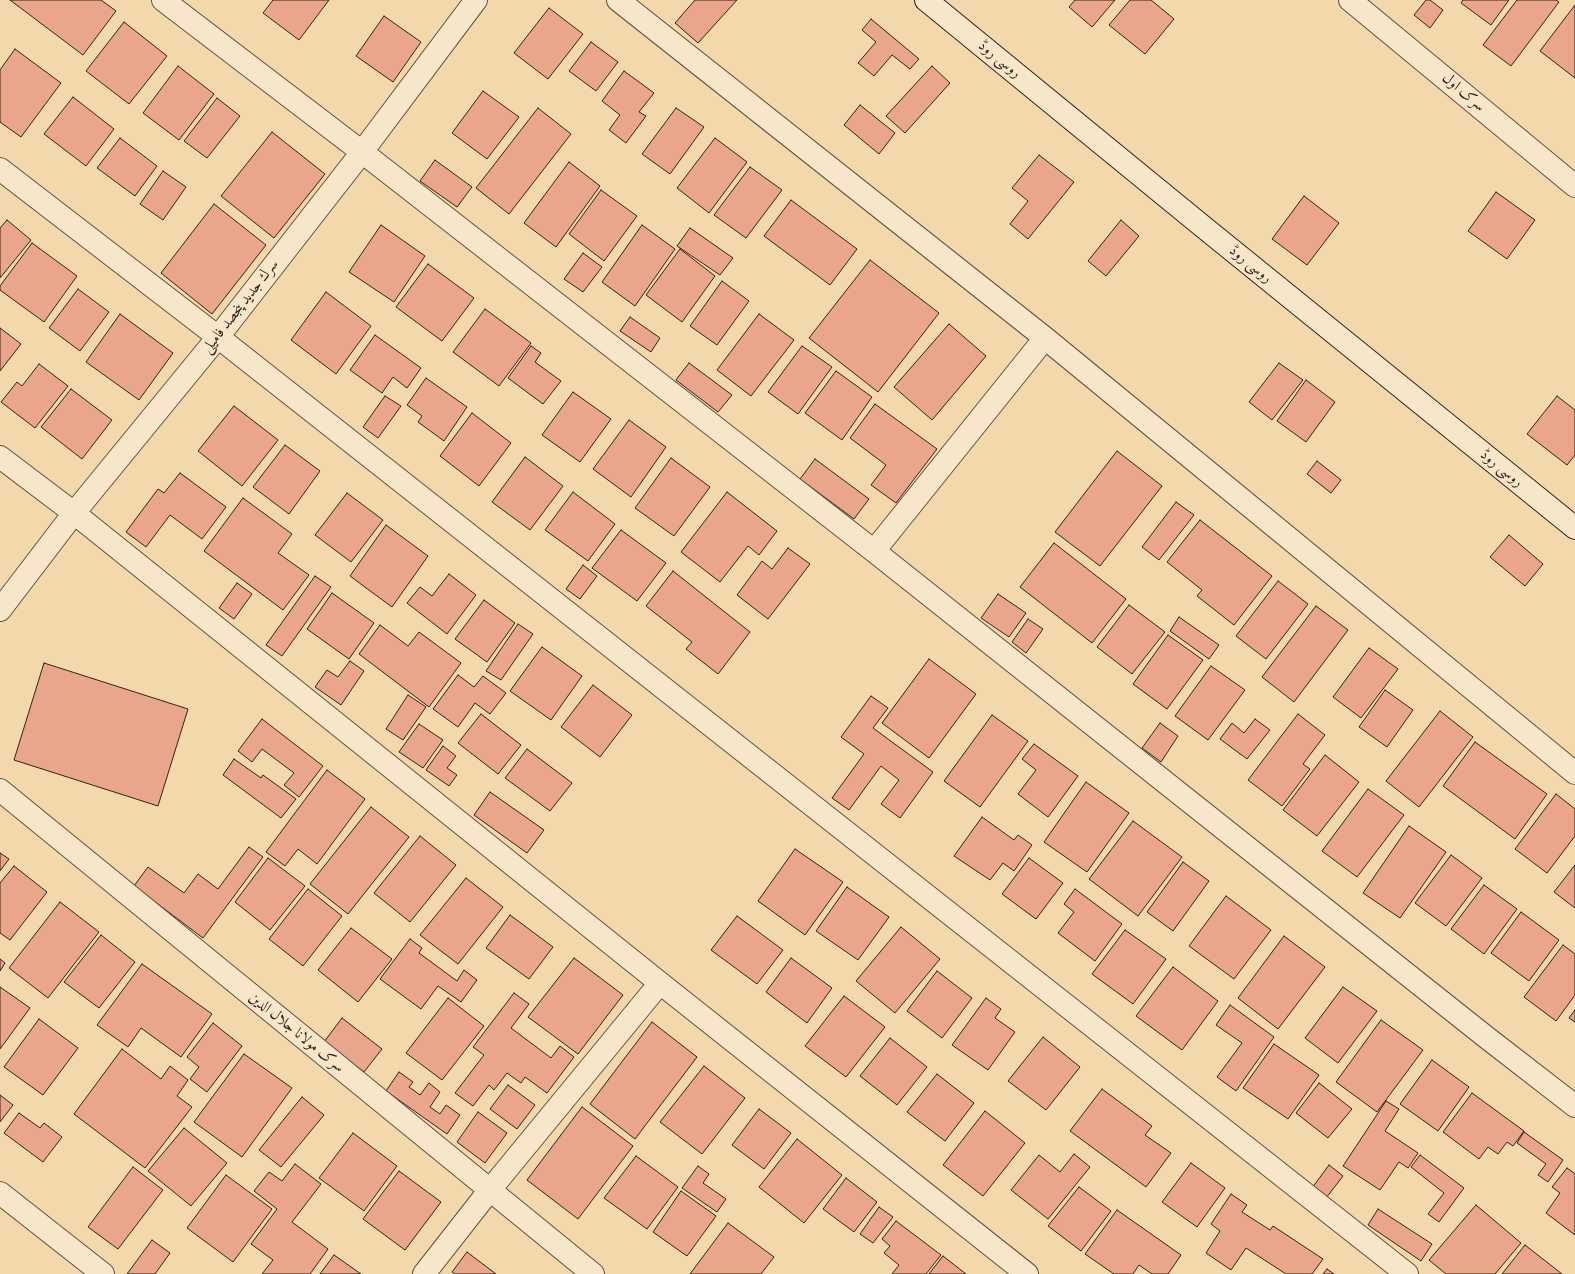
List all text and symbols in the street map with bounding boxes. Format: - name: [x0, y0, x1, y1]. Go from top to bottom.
- street label: روسی روڈ: [974, 37, 1024, 83]
- street label: سرک اول: [1438, 70, 1488, 116]
- street label: روسی روڈ: [1225, 242, 1275, 288]
- street label: سرك جدید پنجصد فامیلی: [199, 256, 283, 358]
- street label: روسی روڈ: [1476, 446, 1526, 492]
- street label: سرک مولانا جلال الدین: [245, 989, 347, 1077]

